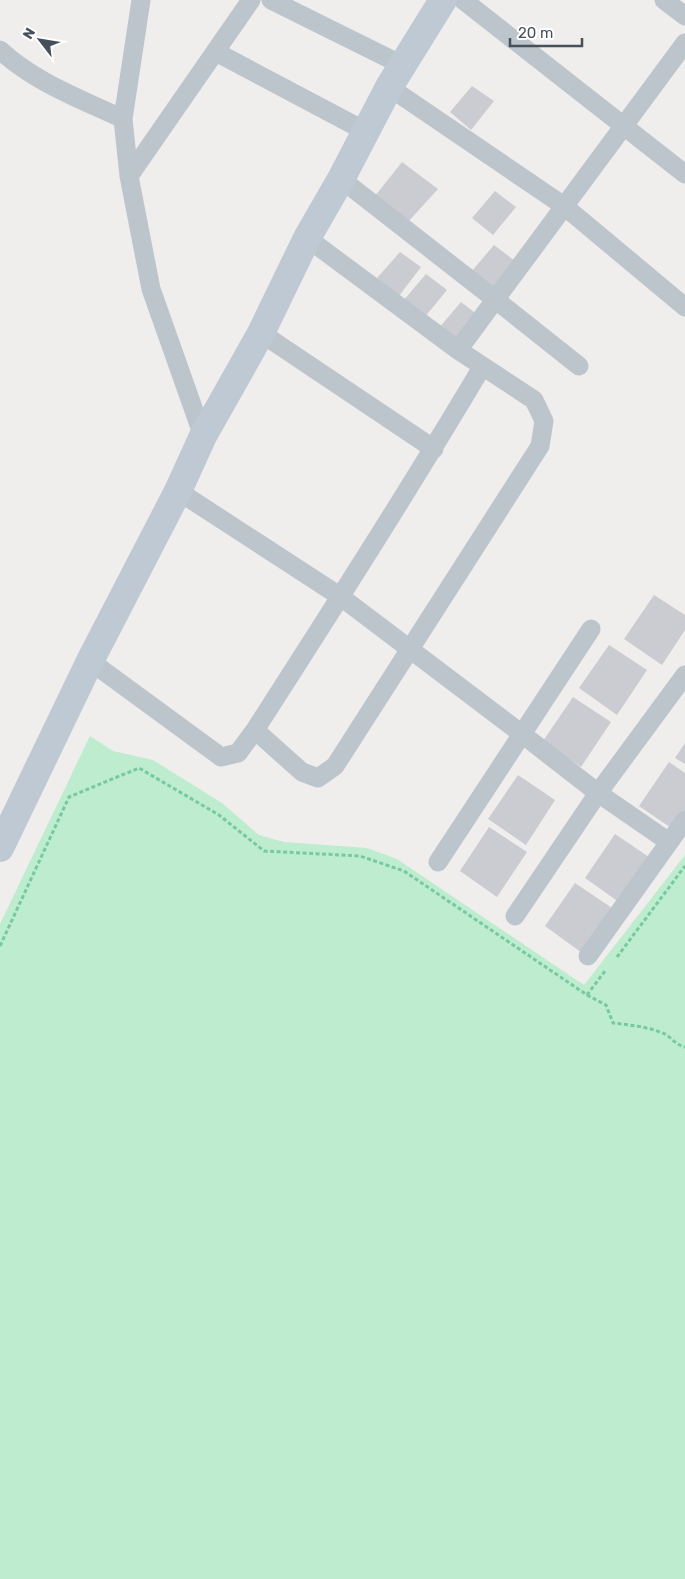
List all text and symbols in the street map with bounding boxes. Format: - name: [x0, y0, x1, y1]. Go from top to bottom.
- north arrow: [15, 15, 65, 65]
- scale bar: [510, 15, 582, 47]
- text: 20 m: [518, 24, 553, 42]
- text: N: [19, 25, 39, 42]

